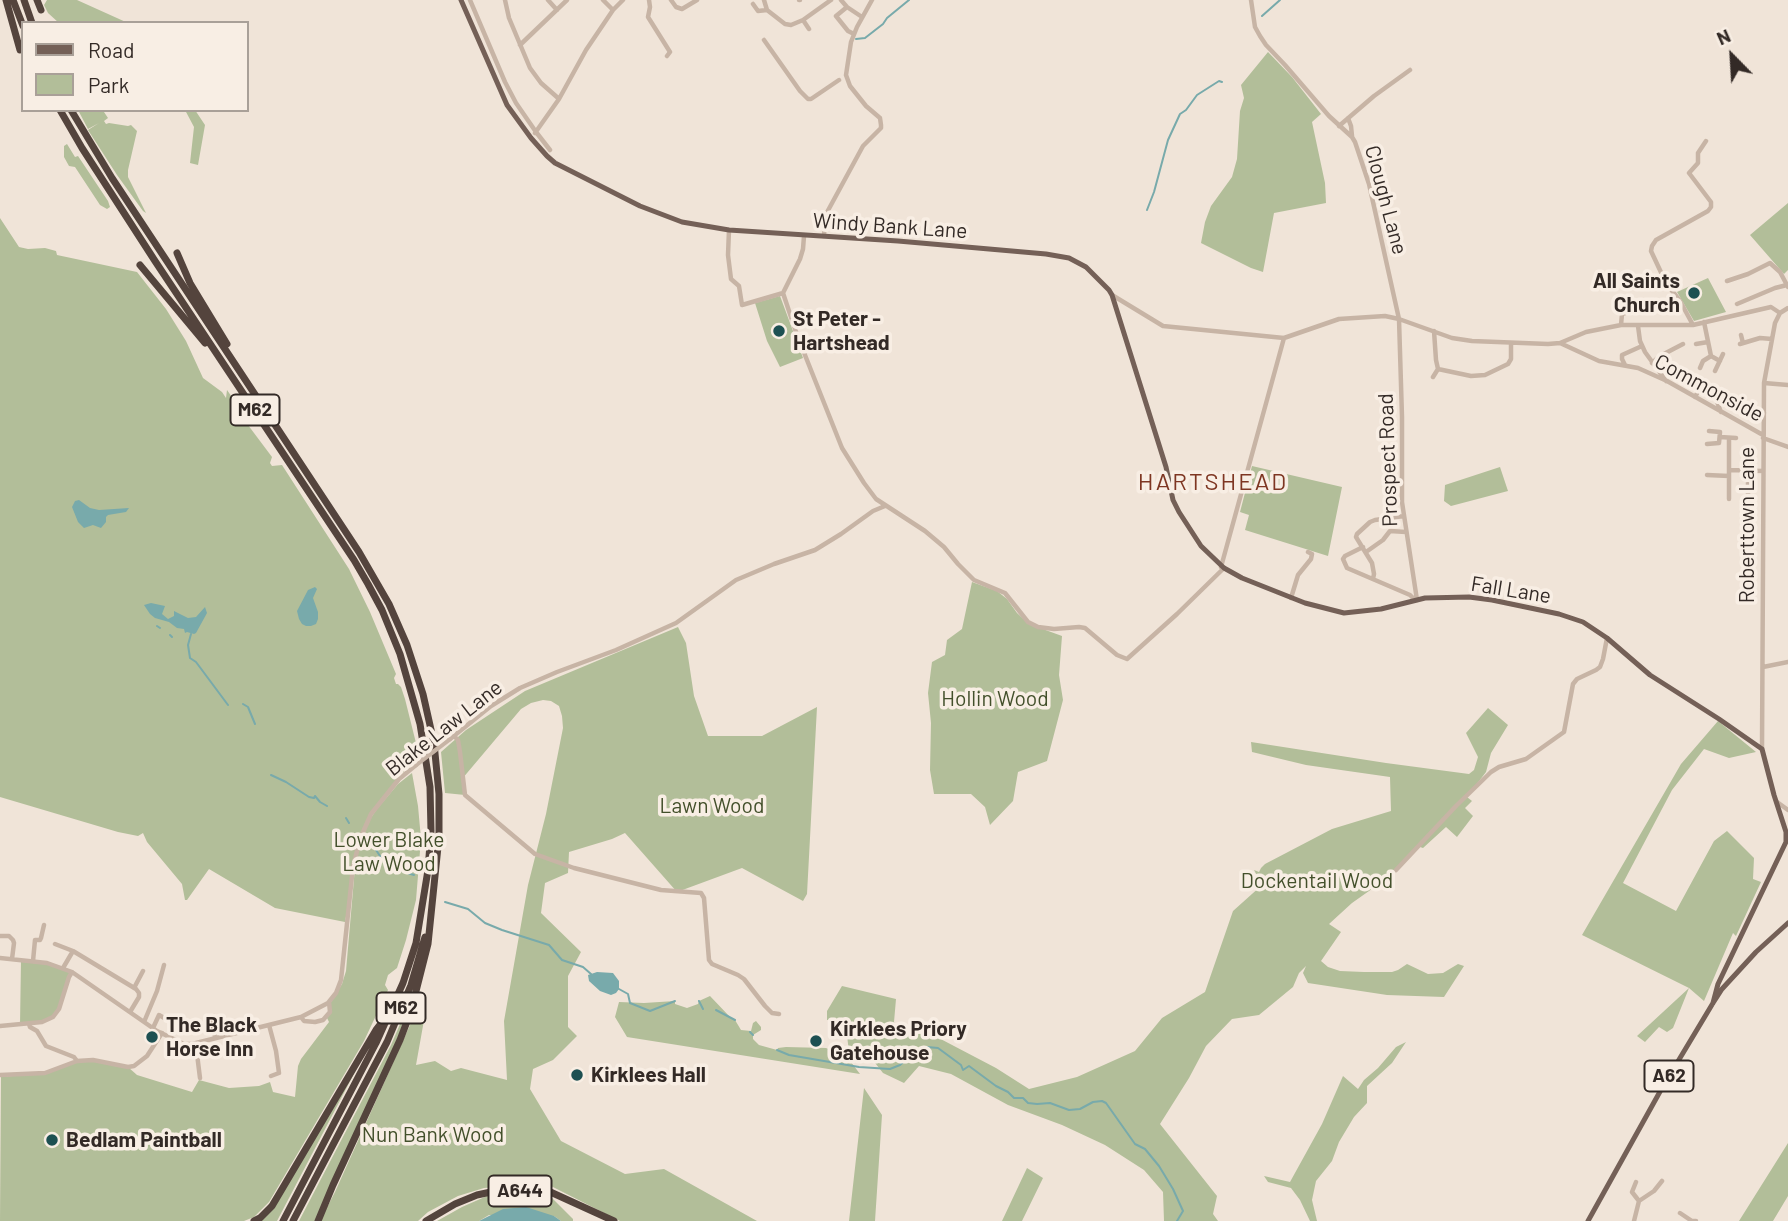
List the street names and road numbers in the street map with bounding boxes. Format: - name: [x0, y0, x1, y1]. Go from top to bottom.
- street label: Clough Lane: [1359, 143, 1413, 257]
- street label: Windy Bank Lane: [812, 208, 968, 244]
- street label: Commonside: [1650, 349, 1768, 427]
- street label: Prospect Road: [1373, 393, 1403, 527]
- road number: M62: [230, 394, 280, 426]
- street label: Roberttown Lane: [1734, 447, 1760, 603]
- street label: Fall Lane: [1469, 571, 1553, 609]
- street label: Blake Law Lane: [381, 675, 507, 781]
- road number: M62: [376, 992, 426, 1024]
- road number: A62: [1644, 1060, 1694, 1092]
- road number: A644: [489, 1176, 552, 1206]

